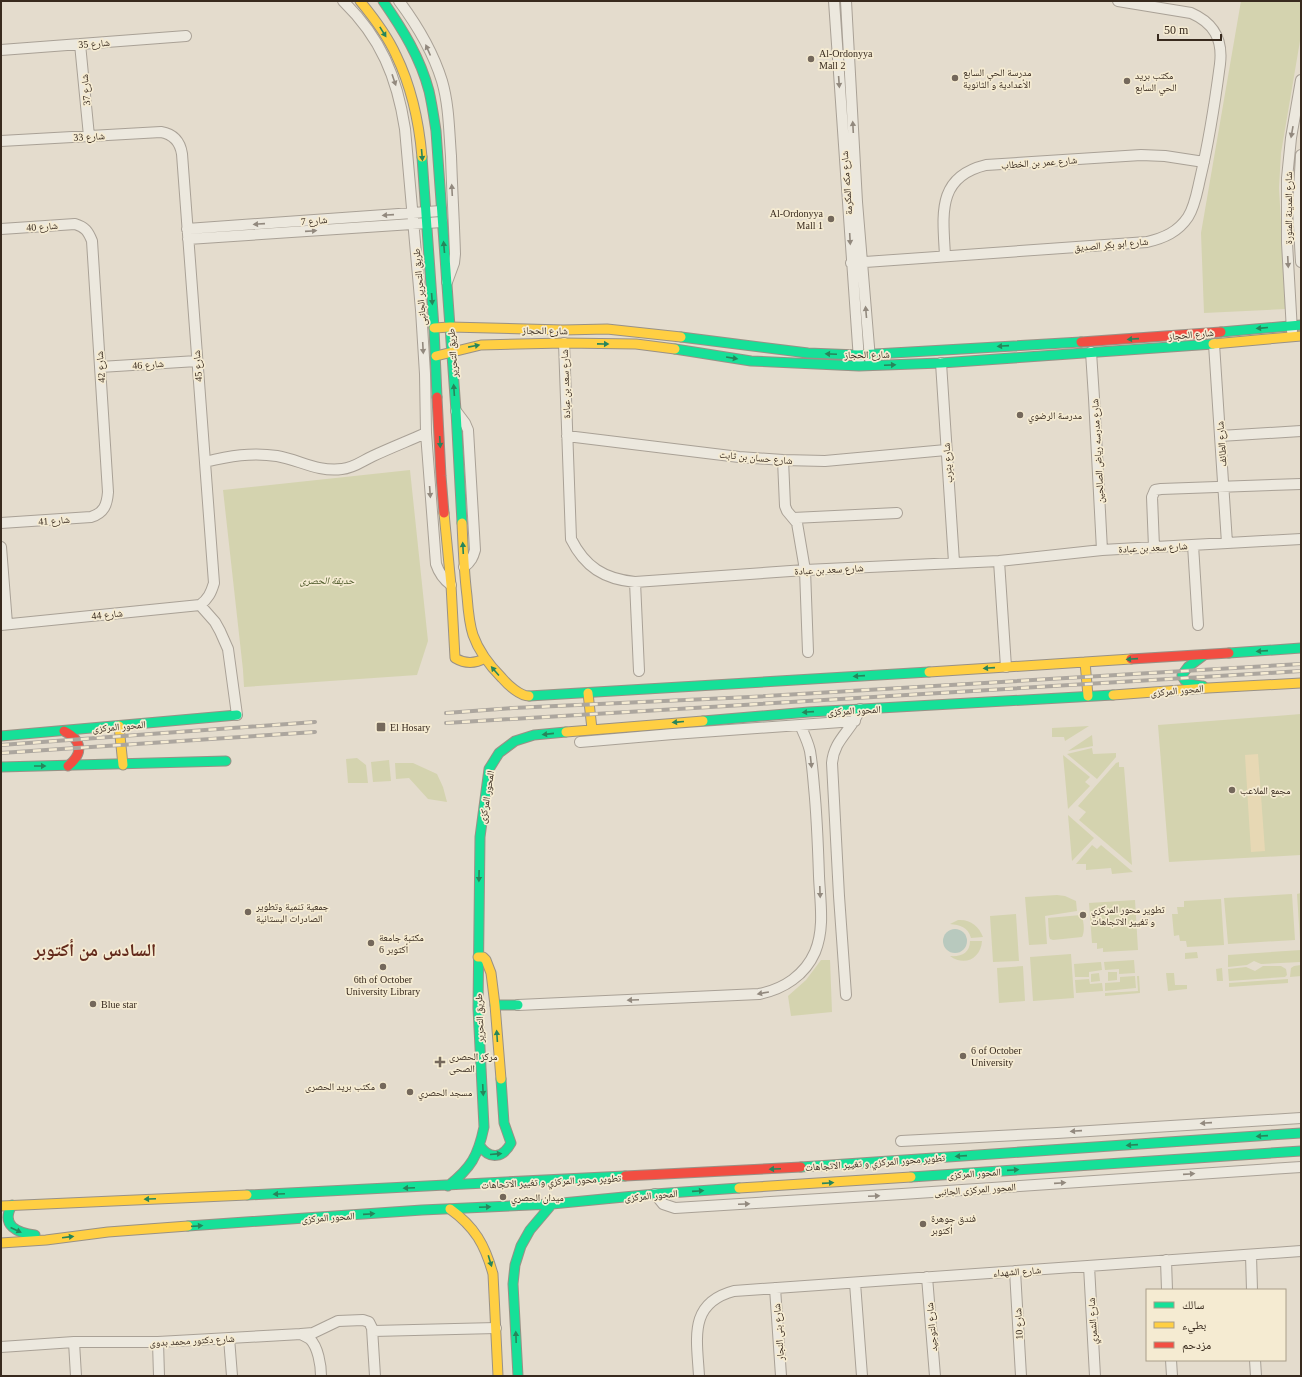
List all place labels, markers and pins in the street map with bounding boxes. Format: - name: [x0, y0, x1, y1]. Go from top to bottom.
- place label: Al-Ordonyya Mall 2: [819, 48, 873, 71]
- marker: Al-Ordonyya Mall 2: [806, 54, 816, 64]
- place label: مدرسة الحي السابع الأعدادية و الثانوية: [963, 67, 1032, 90]
- place label: مكتب بريد الحي السابع: [1135, 70, 1177, 96]
- marker: مدرسة الحي السابع الأعدادية و الثانوية: [950, 73, 960, 83]
- marker: مكتب بريد الحي السابع: [1122, 76, 1132, 86]
- place label: Al-Ordonyya Mall 1: [770, 208, 824, 231]
- marker: Al-Ordonyya Mall 1: [826, 214, 836, 224]
- marker: مدرسة الرضوي: [1015, 410, 1025, 420]
- place label: مدرسة الرضوي: [1028, 410, 1082, 424]
- marker: El Hosary: [375, 721, 387, 733]
- place label: El Hosary: [390, 722, 430, 733]
- marker: مجمع الملاعب: [1227, 785, 1237, 795]
- place label: مجمع الملاعب: [1240, 785, 1291, 797]
- place label: جمعية تنمية وتطوير الصادرات البستانية: [255, 901, 330, 924]
- place label: تطوير محور المركزي و تغيير الاتجاهات: [1091, 904, 1165, 927]
- marker: جمعية تنمية وتطوير الصادرات البستانية: [243, 907, 253, 917]
- marker: تطوير محور المركزي و تغيير الاتجاهات: [1078, 910, 1088, 920]
- place label: مكتبة جامعة 6 أكتوبر: [379, 932, 424, 955]
- marker: مكتبة جامعة 6 أكتوبر: [366, 938, 376, 948]
- marker: 6th of October University Library: [378, 962, 388, 972]
- place label: 6th of October University Library: [346, 974, 420, 997]
- marker: Blue star: [88, 999, 98, 1009]
- place label: Blue star: [101, 999, 137, 1010]
- place label: 6 of October University: [971, 1045, 1022, 1068]
- place label: مركز الحصرى الصحى: [449, 1051, 498, 1075]
- marker: 6 of October University: [958, 1051, 968, 1061]
- marker: مركز الحصرى الصحى: [434, 1056, 446, 1068]
- place label: مكتب بريد الحصرى: [305, 1081, 375, 1093]
- marker: مكتب بريد الحصرى: [378, 1081, 388, 1091]
- marker: مسجد الحصري: [405, 1087, 415, 1097]
- place label: مسجد الحصري: [418, 1087, 473, 1101]
- marker: ميدان الحصري: [498, 1192, 508, 1202]
- place label: ميدان الحصري: [511, 1192, 564, 1206]
- place label: فندق جوهرة أكتوبر: [930, 1213, 976, 1236]
- marker: فندق جوهرة أكتوبر: [918, 1219, 928, 1229]

